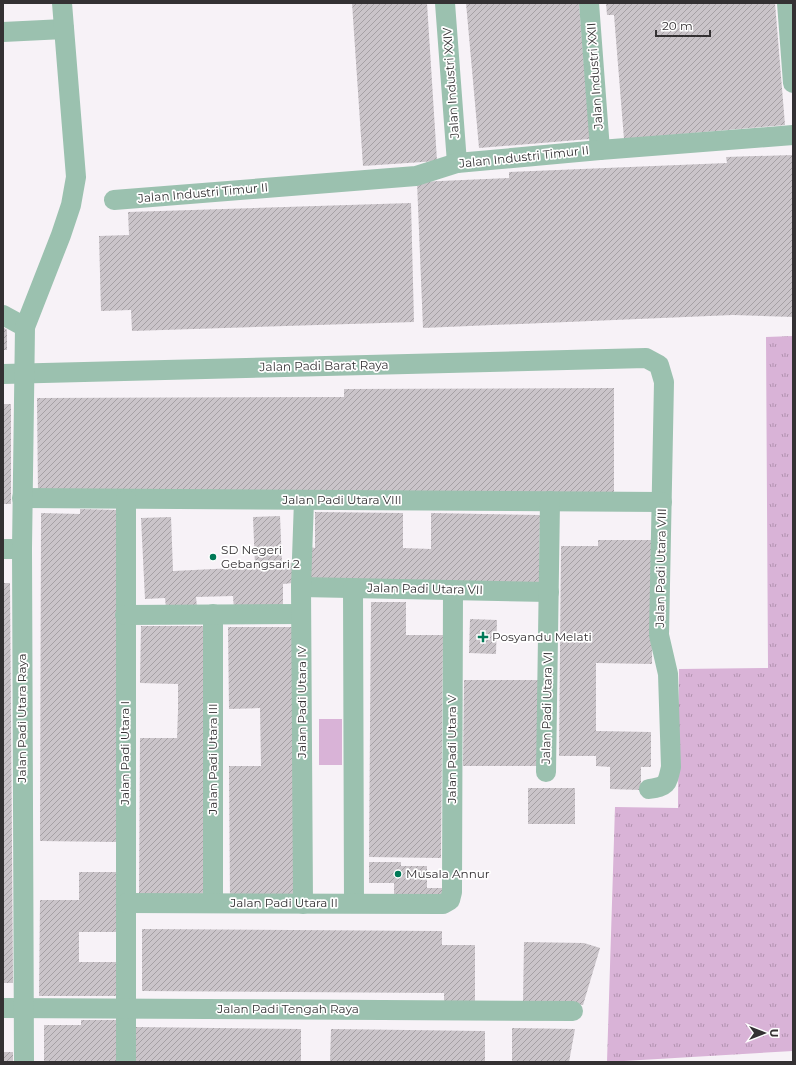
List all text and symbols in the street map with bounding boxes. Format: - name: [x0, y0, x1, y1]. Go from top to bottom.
- scale bar: [656, 12, 710, 38]
- text: 20 m: [662, 18, 693, 33]
- street label: Jalan Industri XXII: [583, 22, 606, 131]
- street label: Jalan Industri XXIV: [439, 26, 462, 140]
- street label: Jalan Industri Timur II: [457, 142, 590, 171]
- street label: Jalan Industri Timur II: [136, 179, 269, 206]
- street label: Jalan Padi Barat Raya: [258, 357, 389, 374]
- street label: Jalan Padi Utara VIII: [281, 492, 402, 507]
- street label: Jalan Padi Utara VIII: [652, 508, 669, 629]
- place label: SD Negeri Gebangsari 2: [221, 542, 300, 571]
- marker: SD Negeri Gebangsari 2: [208, 552, 218, 562]
- street label: Jalan Padi Utara VII: [366, 580, 483, 597]
- place label: Posyandu Melati: [492, 629, 592, 644]
- marker: Posyandu Melati: [477, 631, 489, 643]
- street label: Jalan Padi Utara IV: [294, 645, 309, 759]
- street label: Jalan Padi Utara VI: [538, 652, 555, 765]
- street label: Jalan Padi Utara Raya: [14, 653, 29, 784]
- street label: Jalan Padi Utara V: [444, 694, 459, 804]
- street label: Jalan Padi Utara I: [117, 701, 132, 806]
- street label: Jalan Padi Utara III: [205, 703, 220, 816]
- place label: Musala Annur: [406, 866, 490, 881]
- marker: Musala Annur: [393, 869, 403, 879]
- street label: Jalan Padi Utara II: [229, 895, 338, 910]
- street label: Jalan Padi Tengah Raya: [216, 1001, 359, 1016]
- north arrow: [744, 1013, 784, 1053]
- text: U: [767, 1029, 781, 1037]

